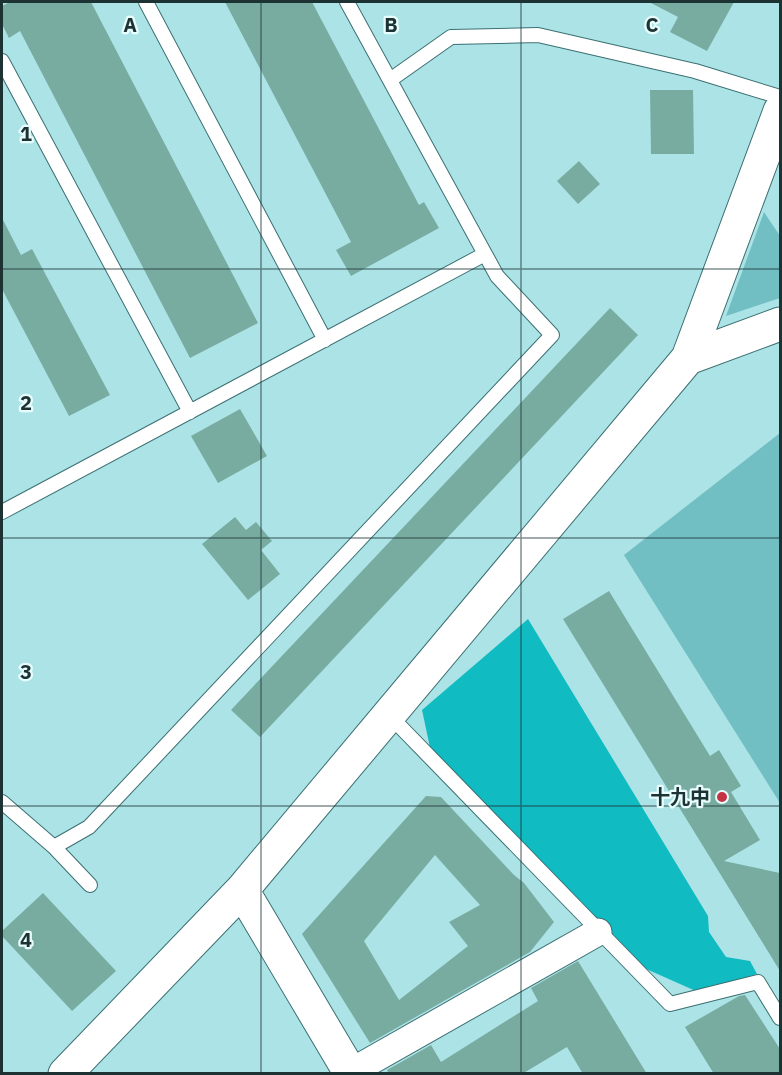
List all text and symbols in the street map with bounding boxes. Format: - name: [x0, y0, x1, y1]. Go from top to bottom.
- text: A: [123, 11, 137, 38]
- text: B: [384, 11, 398, 38]
- text: C: [645, 11, 659, 38]
- text: 1: [20, 120, 32, 147]
- text: 2: [20, 389, 32, 416]
- text: 3: [20, 658, 32, 685]
- place label: 十九中: [650, 783, 710, 810]
- marker: 十九中: [715, 790, 729, 804]
- text: 4: [20, 926, 32, 953]

